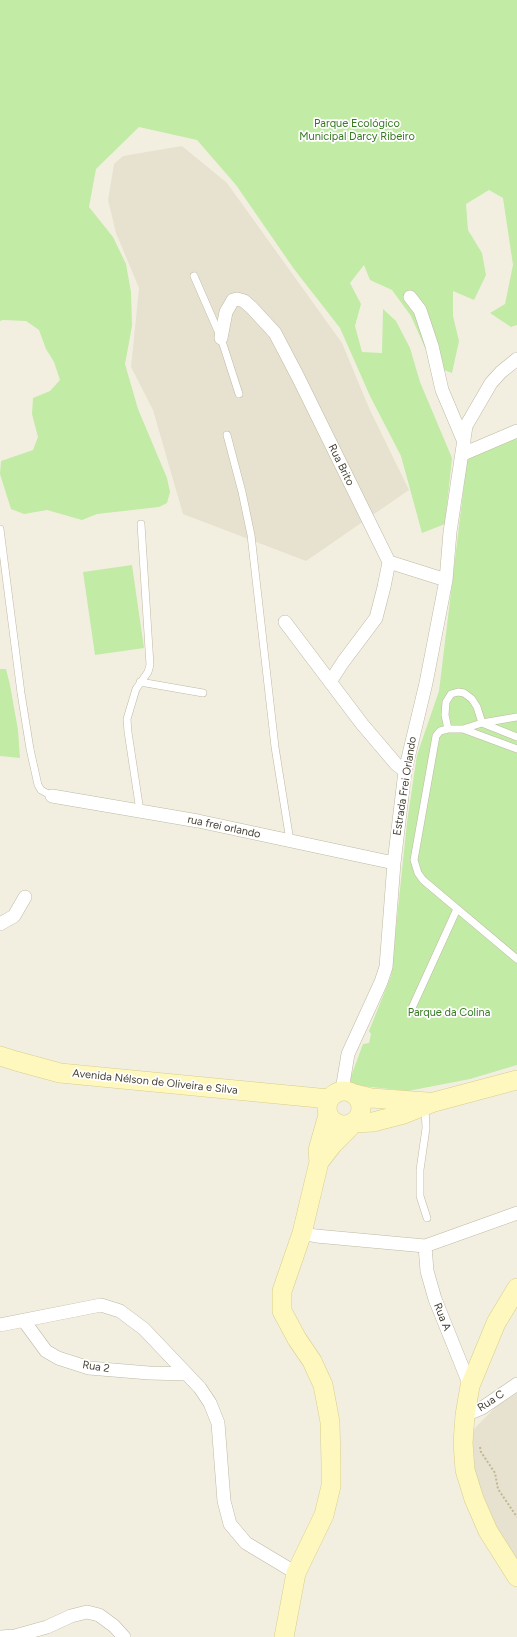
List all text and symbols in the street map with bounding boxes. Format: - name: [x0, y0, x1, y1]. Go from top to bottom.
- park label: Parque Ecológico Municipal Darcy Ribeiro: [299, 117, 415, 143]
- street label: Rua Brito: [325, 442, 357, 488]
- street label: Estrada Frei Orlando: [391, 736, 419, 836]
- street label: rua frei orlando: [186, 813, 262, 841]
- park label: Parque da Colina: [408, 1006, 490, 1020]
- street label: Avenida Nélson de Oliveira e Silva: [72, 1067, 238, 1097]
- street label: Rua A: [430, 1301, 454, 1333]
- street label: Rua 2: [81, 1358, 111, 1376]
- street label: Rua C: [475, 1387, 507, 1415]

